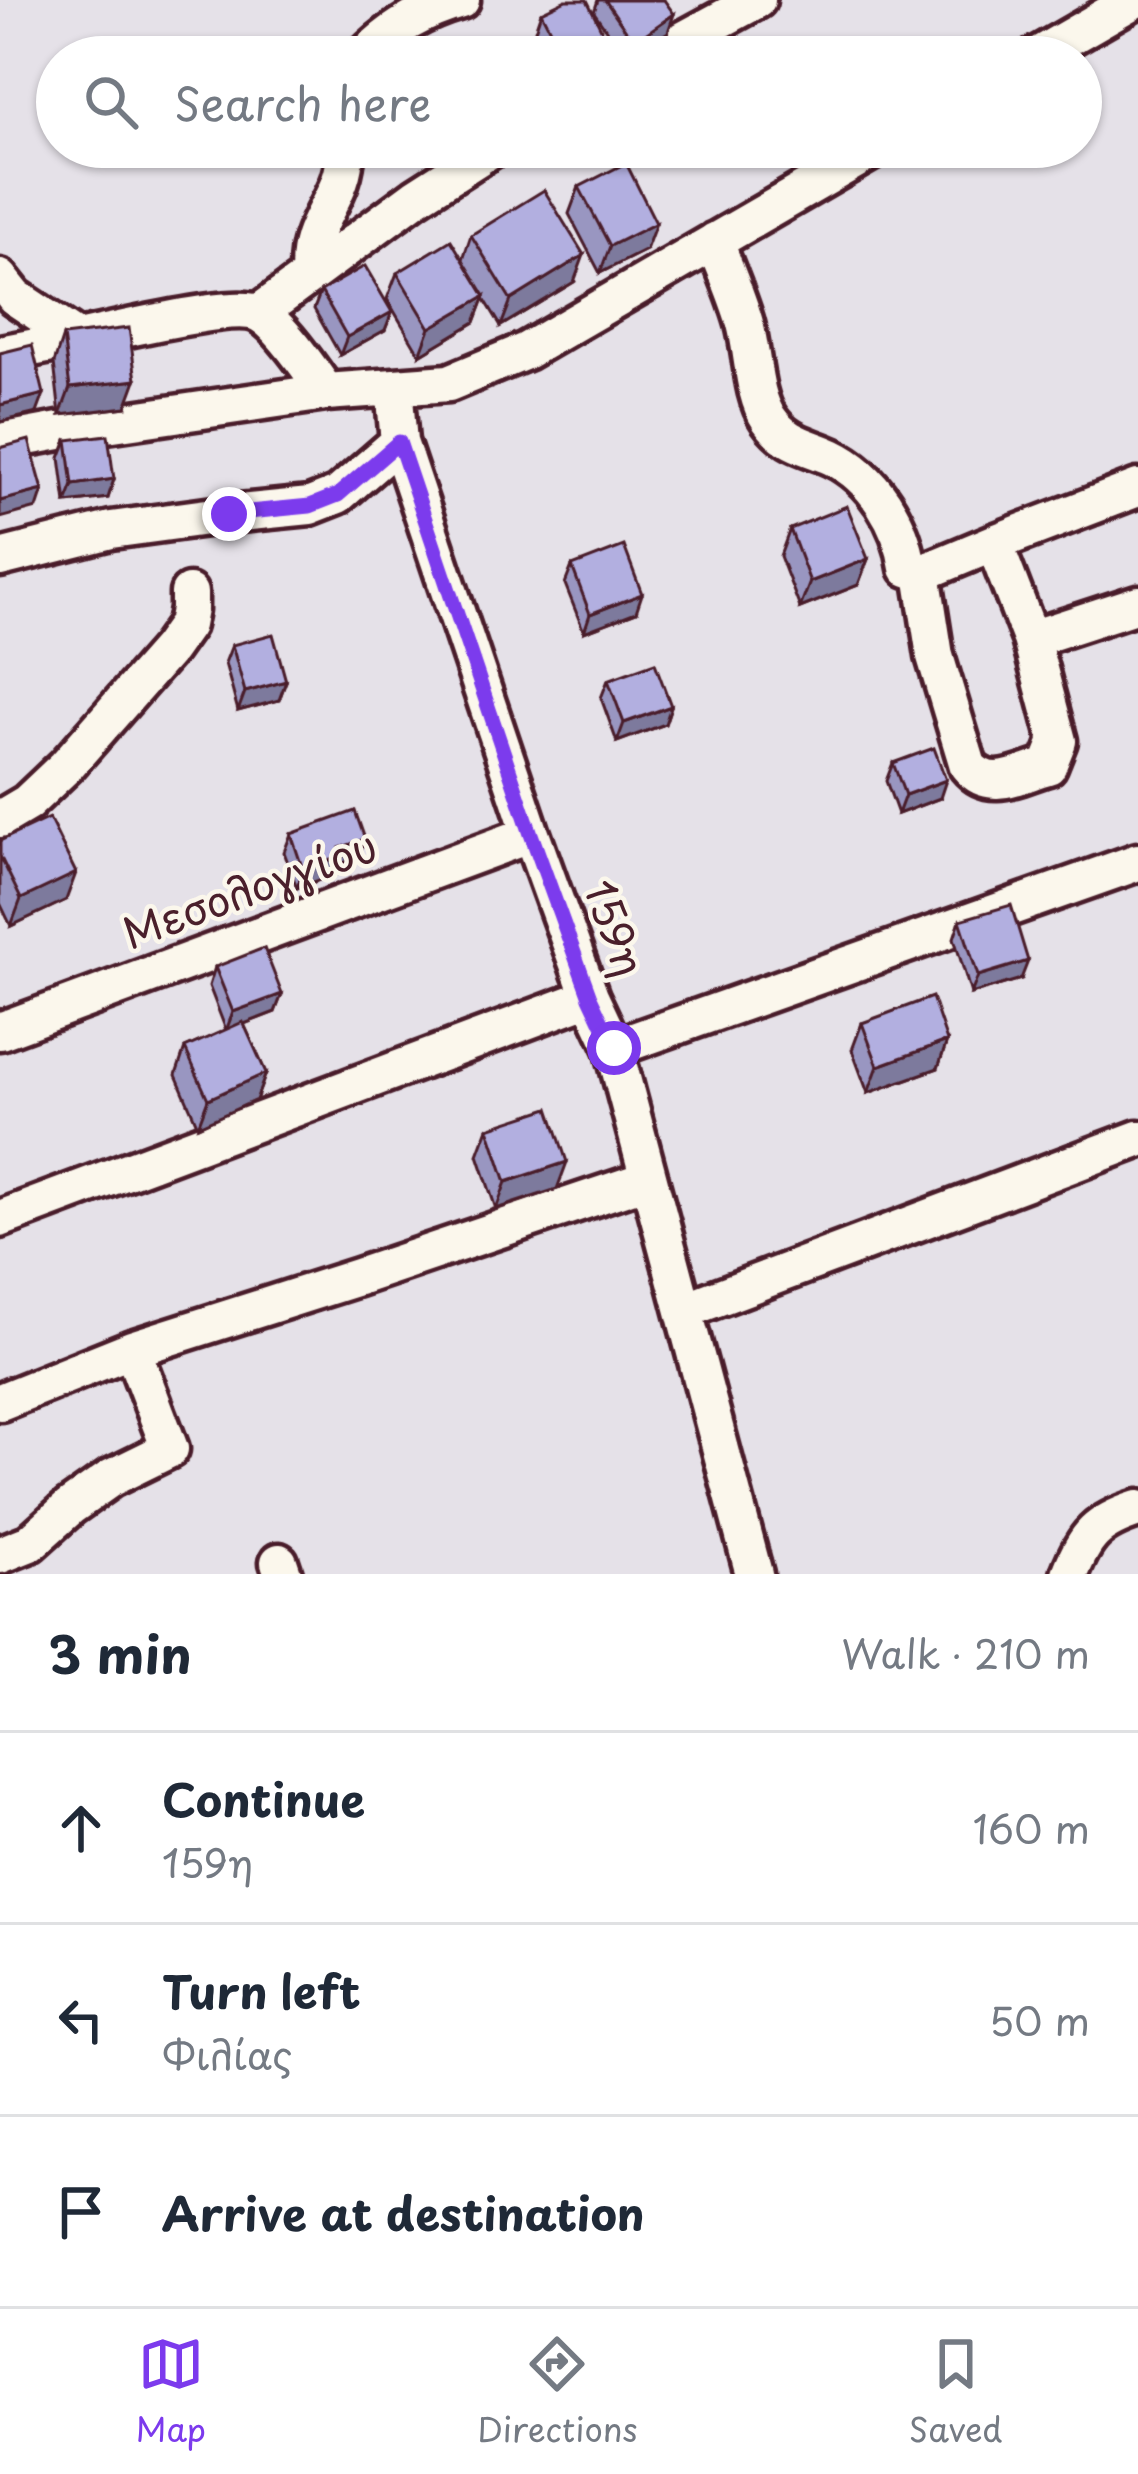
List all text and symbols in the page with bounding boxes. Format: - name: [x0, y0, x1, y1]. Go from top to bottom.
- search box: [36, 36, 1102, 168]
- text: Search here: [174, 68, 431, 136]
- icon: search: [78, 69, 144, 135]
- route end: [202, 487, 256, 541]
- street label: Μεσολογγίου: [113, 812, 385, 963]
- street label: 159η: [570, 870, 663, 984]
- route start: [587, 1021, 641, 1075]
- text: 3 min: [48, 1614, 192, 1691]
- text: Walk · 210 m: [841, 1623, 1090, 1682]
- text: Continue: [162, 1764, 365, 1832]
- icon: ahead: [48, 1795, 114, 1861]
- text: 160 m: [973, 1798, 1090, 1857]
- text: 159η: [162, 1832, 253, 1891]
- text: Turn left: [162, 1956, 361, 2024]
- icon: left: [48, 1987, 114, 2053]
- text: 50 m: [989, 1990, 1090, 2049]
- text: Φιλίας: [162, 2024, 292, 2083]
- text: Arrive at destination: [162, 2178, 645, 2246]
- icon: arrive: [48, 2179, 114, 2245]
- tab: Map: [136, 2331, 206, 2453]
- tab: Directions: [477, 2331, 638, 2453]
- tab: Saved: [909, 2331, 1002, 2453]

